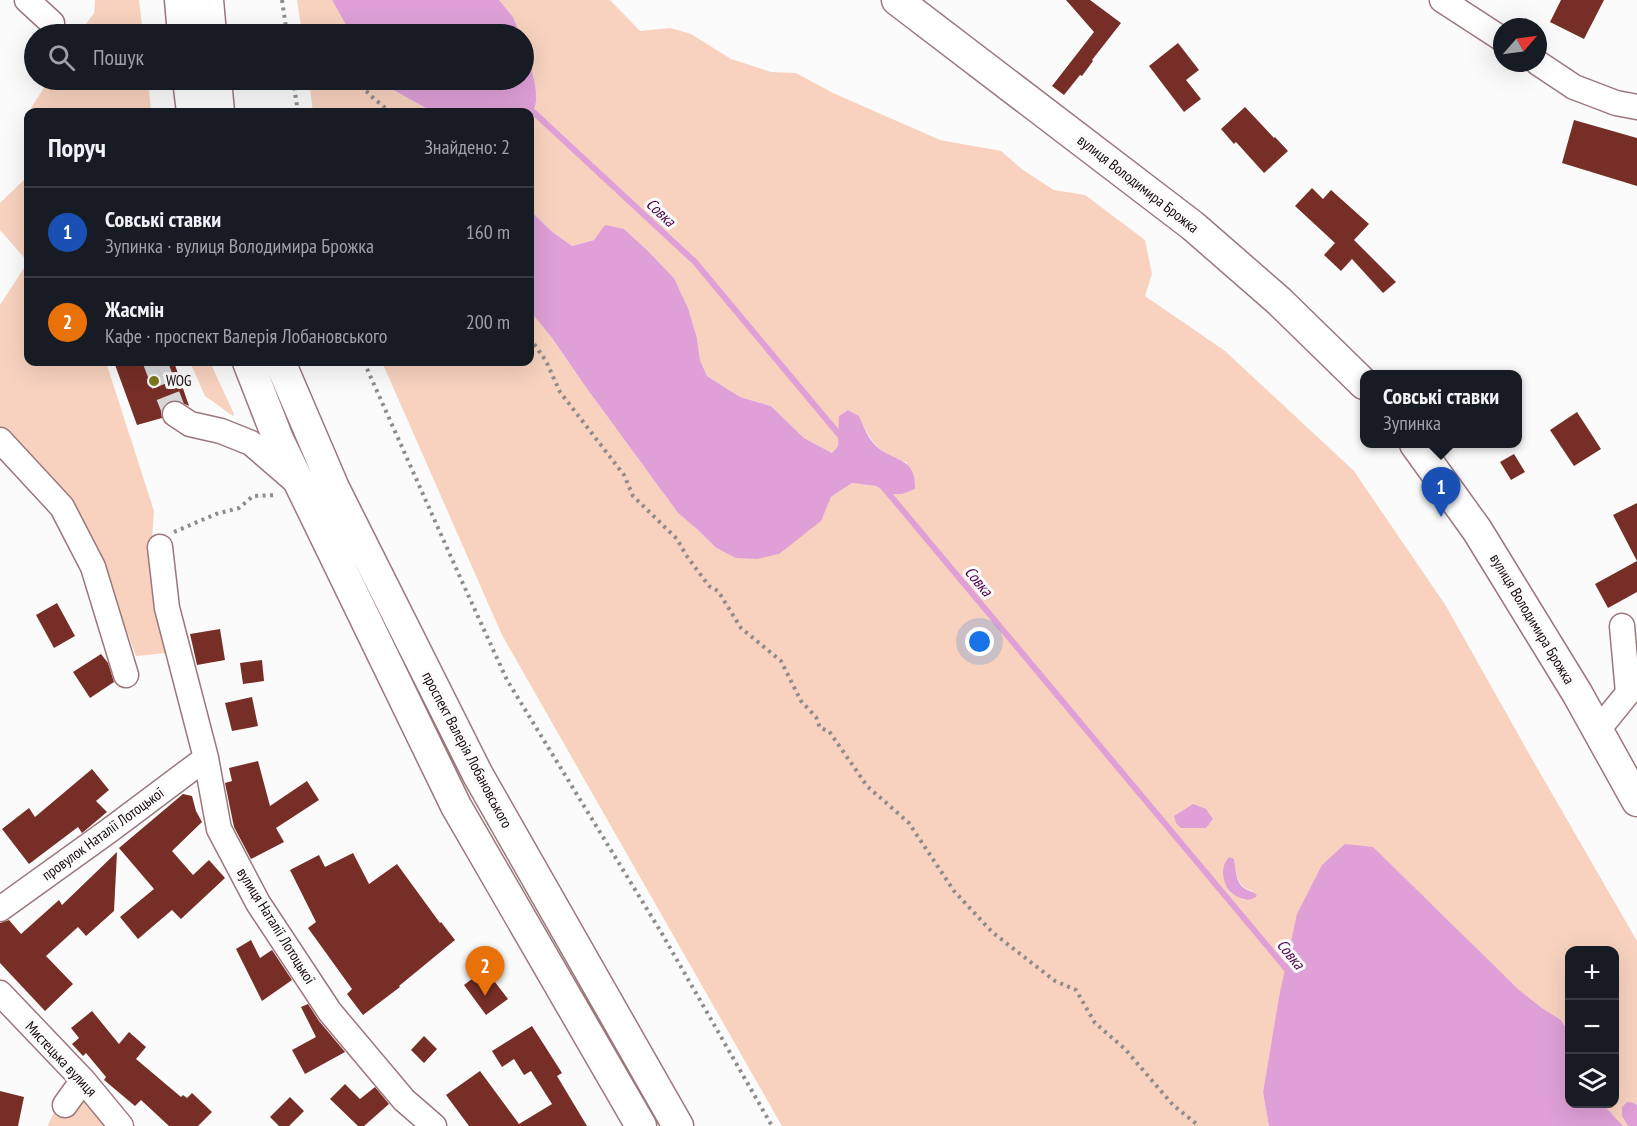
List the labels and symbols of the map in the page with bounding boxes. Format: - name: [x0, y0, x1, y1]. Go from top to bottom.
- north arrow: [1493, 18, 1547, 72]
- street label: вулиця Володимира Брожка: [1074, 130, 1203, 237]
- water label: Совка: [642, 193, 681, 232]
- place label: WOG: [166, 371, 191, 390]
- marker: WOG: [147, 374, 161, 388]
- pin: 1: [1422, 468, 1460, 517]
- street label: вулиця Володимира Брожка: [1486, 550, 1579, 687]
- water label: Совка: [961, 562, 998, 601]
- your location: [965, 627, 994, 656]
- street label: проспект Валерія Лобановського: [418, 668, 517, 831]
- street label: провулок Наталії Лотоцької: [38, 783, 168, 884]
- street label: вулиця Наталії Лотоцької: [233, 864, 320, 988]
- water label: Совка: [1273, 935, 1310, 974]
- pin: 2: [466, 946, 504, 996]
- street label: Мистецька вулиця: [22, 1017, 101, 1100]

